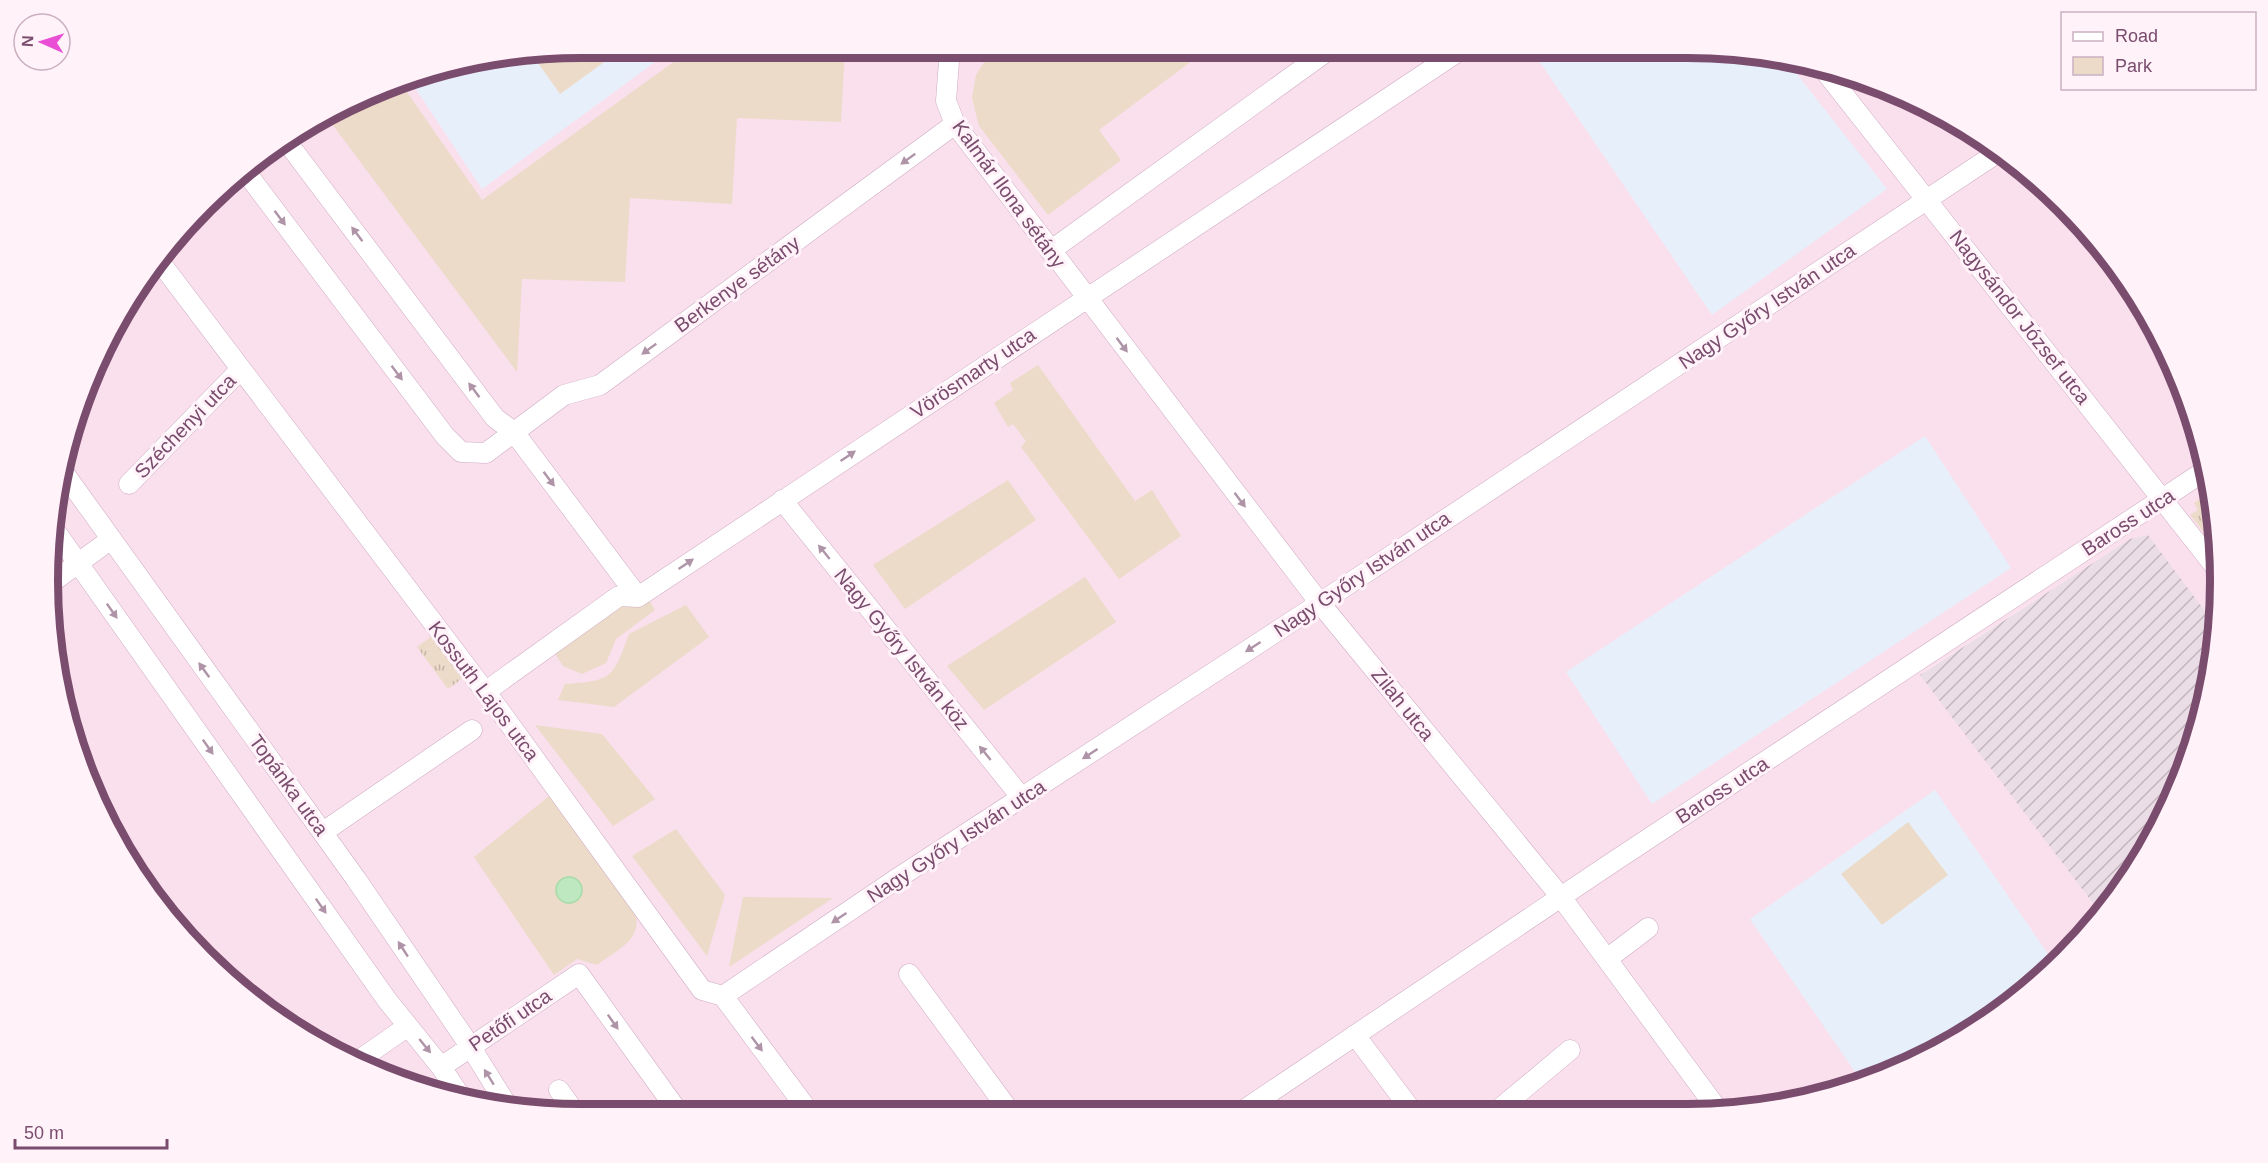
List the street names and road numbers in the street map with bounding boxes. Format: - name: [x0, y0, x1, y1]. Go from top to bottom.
- street label: Kalmár Ilona sétány: [948, 116, 1070, 272]
- street label: Nagysándor József utca: [1945, 226, 2095, 409]
- street label: Berkenye sétány: [670, 231, 804, 337]
- street label: Nagy Győry István utca: [1675, 238, 1860, 373]
- street label: Vörösmarty utca: [906, 323, 1040, 423]
- street label: Széchenyi utca: [130, 369, 241, 482]
- street label: Baross utca: [2078, 484, 2179, 560]
- street label: Nagy Győry István utca: [1270, 506, 1455, 641]
- street label: Nagy Győry István köz: [830, 564, 974, 734]
- street label: Kossuth Lajos utca: [424, 617, 544, 766]
- street label: Zilah utca: [1367, 663, 1439, 745]
- street label: Topánka utca: [245, 730, 333, 840]
- street label: Baross utca: [1672, 752, 1773, 828]
- street label: Nagy Győry István utca: [863, 775, 1050, 907]
- street label: Petőfi utca: [465, 984, 556, 1056]

